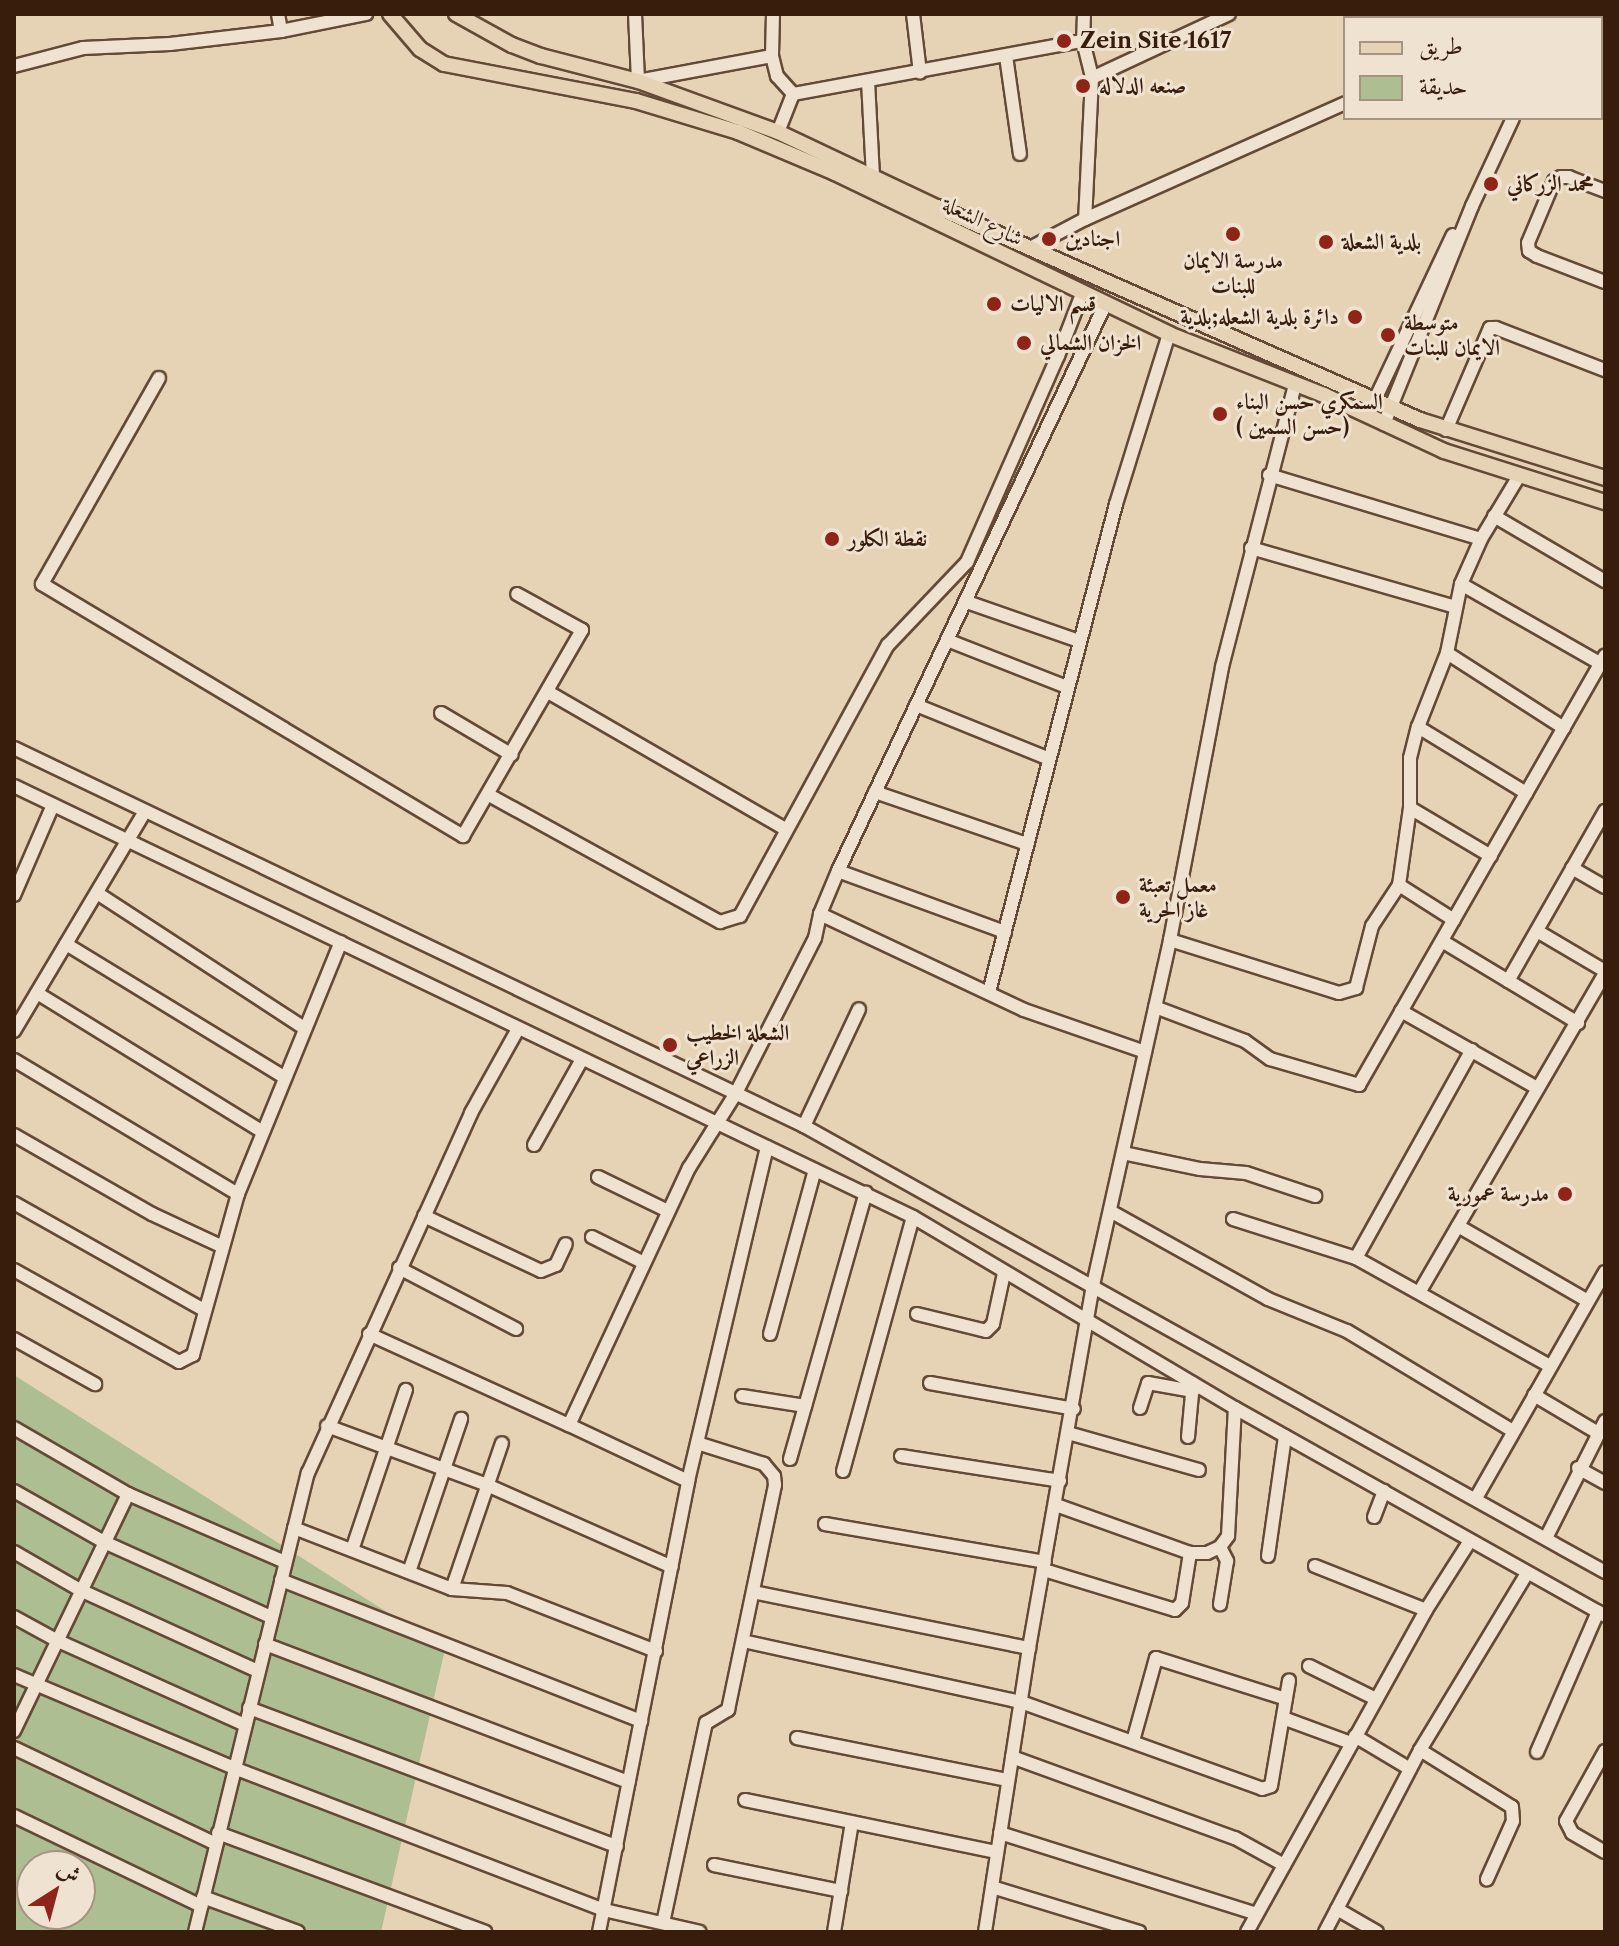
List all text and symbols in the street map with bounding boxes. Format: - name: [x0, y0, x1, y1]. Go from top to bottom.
- legend: [1343, 16, 1603, 120]
- place label: Zein Site 1617: [1080, 28, 1231, 54]
- text: طريق: [1419, 31, 1463, 60]
- marker: Zein Site 1617: [1055, 32, 1073, 50]
- text: حديقة: [1419, 71, 1468, 100]
- place label: صنعه الدلاله: [1099, 73, 1186, 99]
- marker: صنعه الدلاله: [1074, 77, 1092, 95]
- place label: محمد الزركاني: [1507, 171, 1594, 197]
- marker: محمد الزركاني: [1482, 175, 1500, 193]
- street label: شارع الشعلة: [938, 190, 1028, 252]
- marker: مدرسة الايمان للبنات: [1224, 225, 1242, 243]
- place label: اجنادين: [1065, 226, 1120, 252]
- place label: بلدية الشعلة: [1342, 229, 1421, 255]
- marker: اجنادين: [1040, 230, 1058, 248]
- marker: بلدية الشعلة: [1317, 233, 1335, 251]
- place label: مدرسة الايمان للبنات: [1183, 247, 1283, 298]
- place label: قسم الاليات: [1010, 291, 1096, 317]
- marker: قسم الاليات: [985, 295, 1003, 313]
- place label: دائرة بلدية الشعله;بلدية: [1180, 304, 1339, 330]
- marker: دائرة بلدية الشعله;بلدية: [1346, 308, 1364, 326]
- place label: متوسطة الايمان للبنات: [1404, 309, 1500, 360]
- marker: متوسطة الايمان للبنات: [1379, 326, 1397, 344]
- place label: الخزان الشمالي: [1040, 330, 1141, 356]
- marker: الخزان الشمالي: [1015, 334, 1033, 352]
- place label: السمكري حسن البناء ( حسن السمين): [1236, 388, 1383, 440]
- marker: السمكري حسن البناء ( حسن السمين): [1211, 405, 1229, 423]
- place label: نقطة الكلور: [848, 526, 927, 552]
- marker: نقطة الكلور: [823, 530, 841, 548]
- place label: معمل تعبئة غاز الحرية: [1139, 871, 1217, 922]
- marker: معمل تعبئة غاز الحرية: [1114, 888, 1132, 906]
- place label: الشعلة الخطيب الزراعي: [686, 1019, 789, 1070]
- marker: الشعلة الخطيب الزراعي: [661, 1036, 679, 1054]
- place label: مدرسة عمورية: [1448, 1181, 1549, 1207]
- marker: مدرسة عمورية: [1556, 1185, 1574, 1203]
- north arrow: [16, 1850, 96, 1930]
- text: ش: [52, 1854, 86, 1889]

